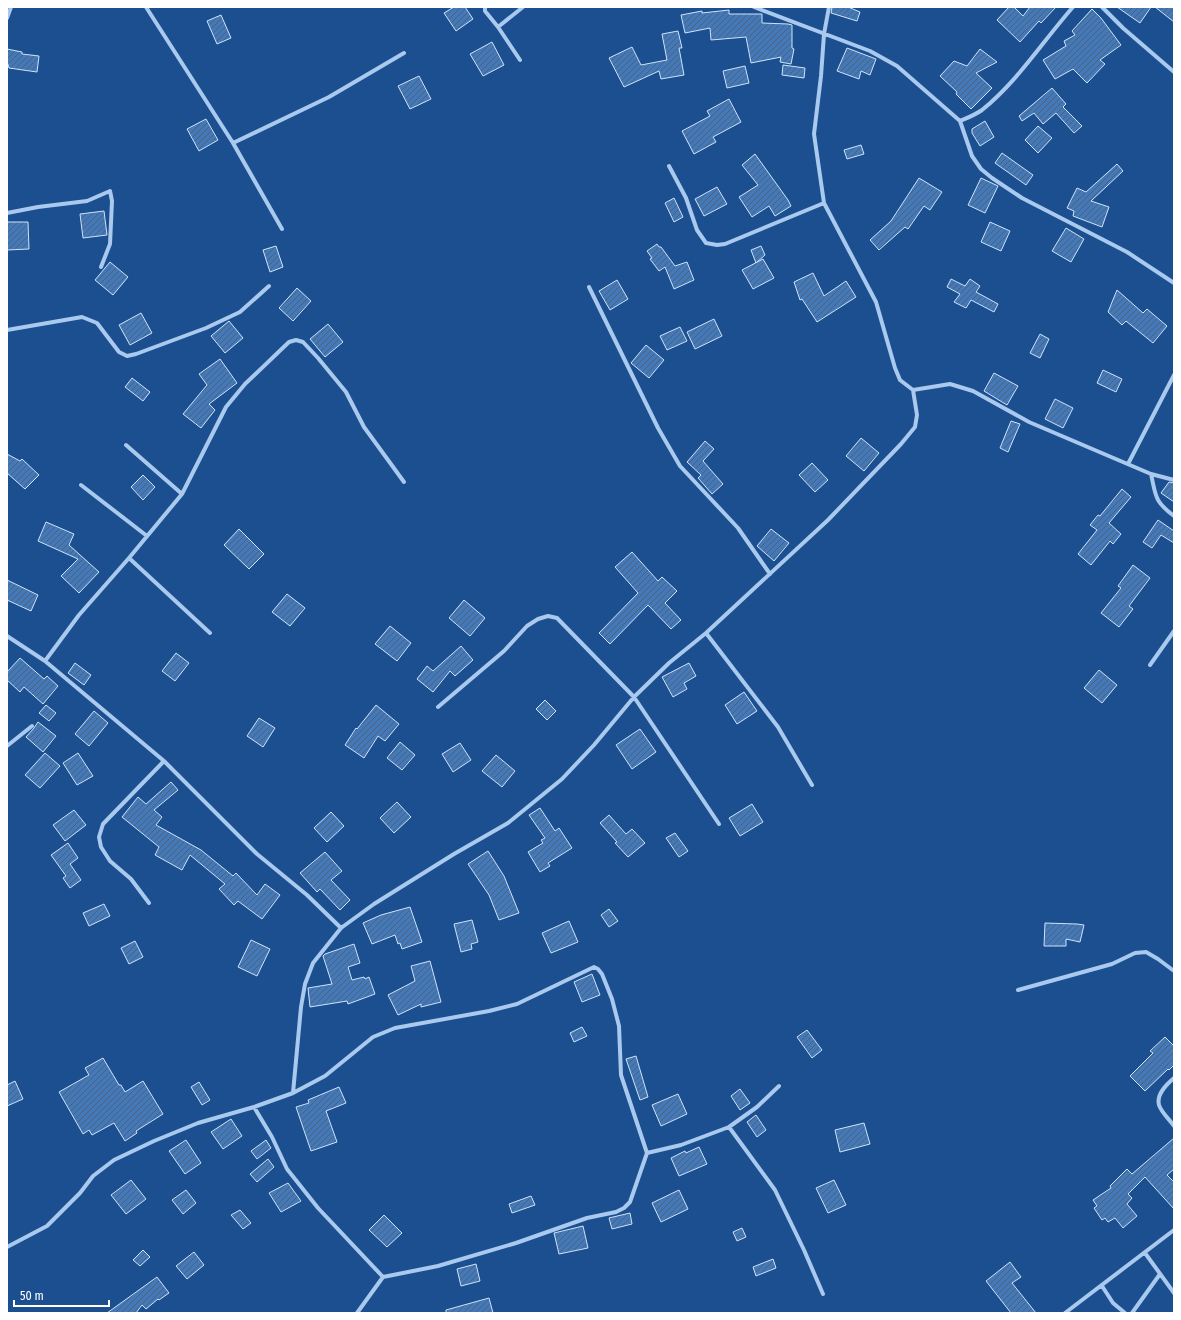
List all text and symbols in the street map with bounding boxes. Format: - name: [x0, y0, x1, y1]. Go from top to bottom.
- scale bar: [14, 1282, 109, 1308]
- text: 50 m: [20, 1289, 44, 1303]

